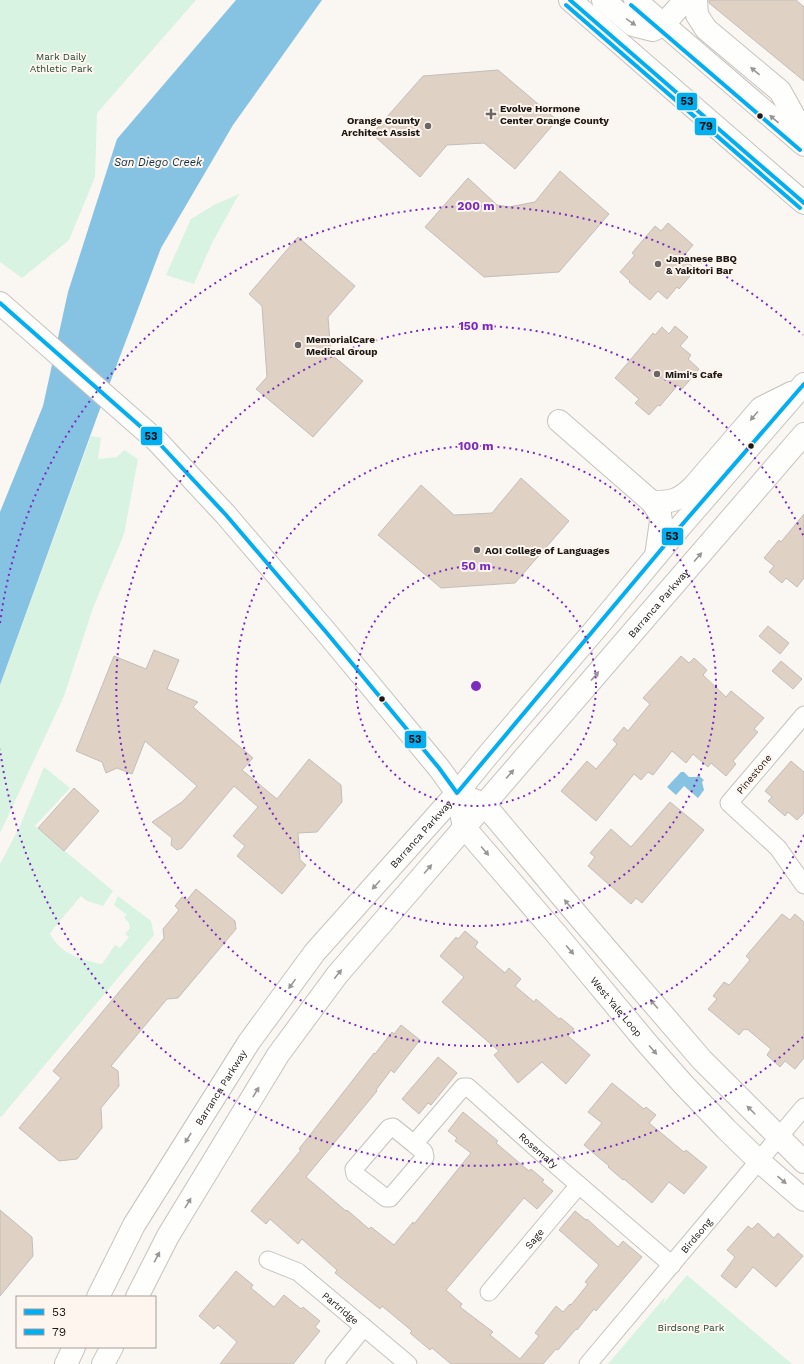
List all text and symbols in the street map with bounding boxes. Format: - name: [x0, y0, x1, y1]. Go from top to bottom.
- one-way arrow: [625, 19, 637, 26]
- park label: Mark Daily Athletic Park: [30, 51, 93, 74]
- one-way arrow: [749, 66, 760, 75]
- line badge: 53: [676, 92, 698, 111]
- text: 53: [681, 95, 694, 108]
- place label: Evolve Hormone Center Orange County: [500, 103, 609, 126]
- marker: Evolve Hormone Center Orange County: [485, 108, 497, 120]
- unlabelled marker: [755, 111, 765, 121]
- place label: Orange County Architect Assist: [341, 115, 421, 138]
- one-way arrow: [769, 115, 780, 124]
- line badge: 79: [694, 117, 717, 136]
- text: 79: [699, 120, 713, 133]
- marker: Orange County Architect Assist: [423, 121, 433, 131]
- water label: San Diego Creek: [114, 156, 203, 169]
- text: 200 m: [457, 199, 495, 213]
- place label: Japanese BBQ & Yakitori Bar: [666, 253, 737, 276]
- marker: Japanese BBQ & Yakitori Bar: [653, 259, 663, 269]
- text: 150 m: [459, 319, 493, 333]
- place label: MemorialCare Medical Group: [306, 334, 377, 357]
- marker: MemorialCare Medical Group: [293, 340, 303, 350]
- marker: Mimi's Cafe: [652, 369, 662, 379]
- place label: Mimi's Cafe: [665, 369, 723, 380]
- one-way arrow: [750, 410, 759, 421]
- line badge: 53: [140, 426, 163, 446]
- text: 53: [145, 430, 158, 443]
- text: 100 m: [458, 439, 494, 453]
- unlabelled marker: [746, 441, 756, 451]
- line badge: 53: [661, 527, 684, 546]
- text: 53: [666, 530, 679, 543]
- marker: AOI College of Languages: [472, 545, 482, 555]
- place label: AOI College of Languages: [485, 545, 610, 556]
- one-way arrow: [693, 551, 702, 562]
- text: 50 m: [461, 559, 491, 573]
- street label: Barranca Parkway: [626, 566, 691, 640]
- one-way arrow: [590, 671, 599, 681]
- centre of rings: [469, 679, 483, 693]
- unlabelled marker: [377, 694, 387, 704]
- line badge: 53: [404, 730, 427, 749]
- text: 53: [409, 733, 422, 746]
- street label: Pinestone: [734, 752, 774, 796]
- one-way arrow: [505, 769, 514, 780]
- street label: Barranca Parkway: [388, 797, 454, 870]
- one-way arrow: [481, 846, 490, 857]
- one-way arrow: [424, 863, 433, 874]
- one-way arrow: [371, 879, 380, 890]
- one-way arrow: [563, 898, 572, 909]
- one-way arrow: [565, 945, 574, 956]
- one-way arrow: [334, 968, 343, 979]
- street label: West Yale Loop: [589, 974, 645, 1039]
- one-way arrow: [288, 979, 296, 989]
- one-way arrow: [650, 998, 659, 1009]
- one-way arrow: [649, 1045, 658, 1055]
- street label: Barranca Parkway: [193, 1047, 249, 1127]
- one-way arrow: [252, 1087, 260, 1097]
- one-way arrow: [746, 1105, 756, 1115]
- street label: Rosemary: [517, 1130, 561, 1171]
- one-way arrow: [185, 1132, 192, 1144]
- one-way arrow: [776, 1176, 787, 1185]
- one-way arrow: [185, 1197, 192, 1209]
- street label: Birdsong: [678, 1215, 714, 1255]
- street label: Sage: [522, 1226, 546, 1251]
- one-way arrow: [154, 1251, 160, 1263]
- street label: Partridge: [320, 1289, 361, 1326]
- legend: [16, 1296, 156, 1348]
- text: 53: [52, 1305, 66, 1319]
- park label: Birdsong Park: [657, 1322, 725, 1333]
- text: 79: [52, 1325, 66, 1339]

